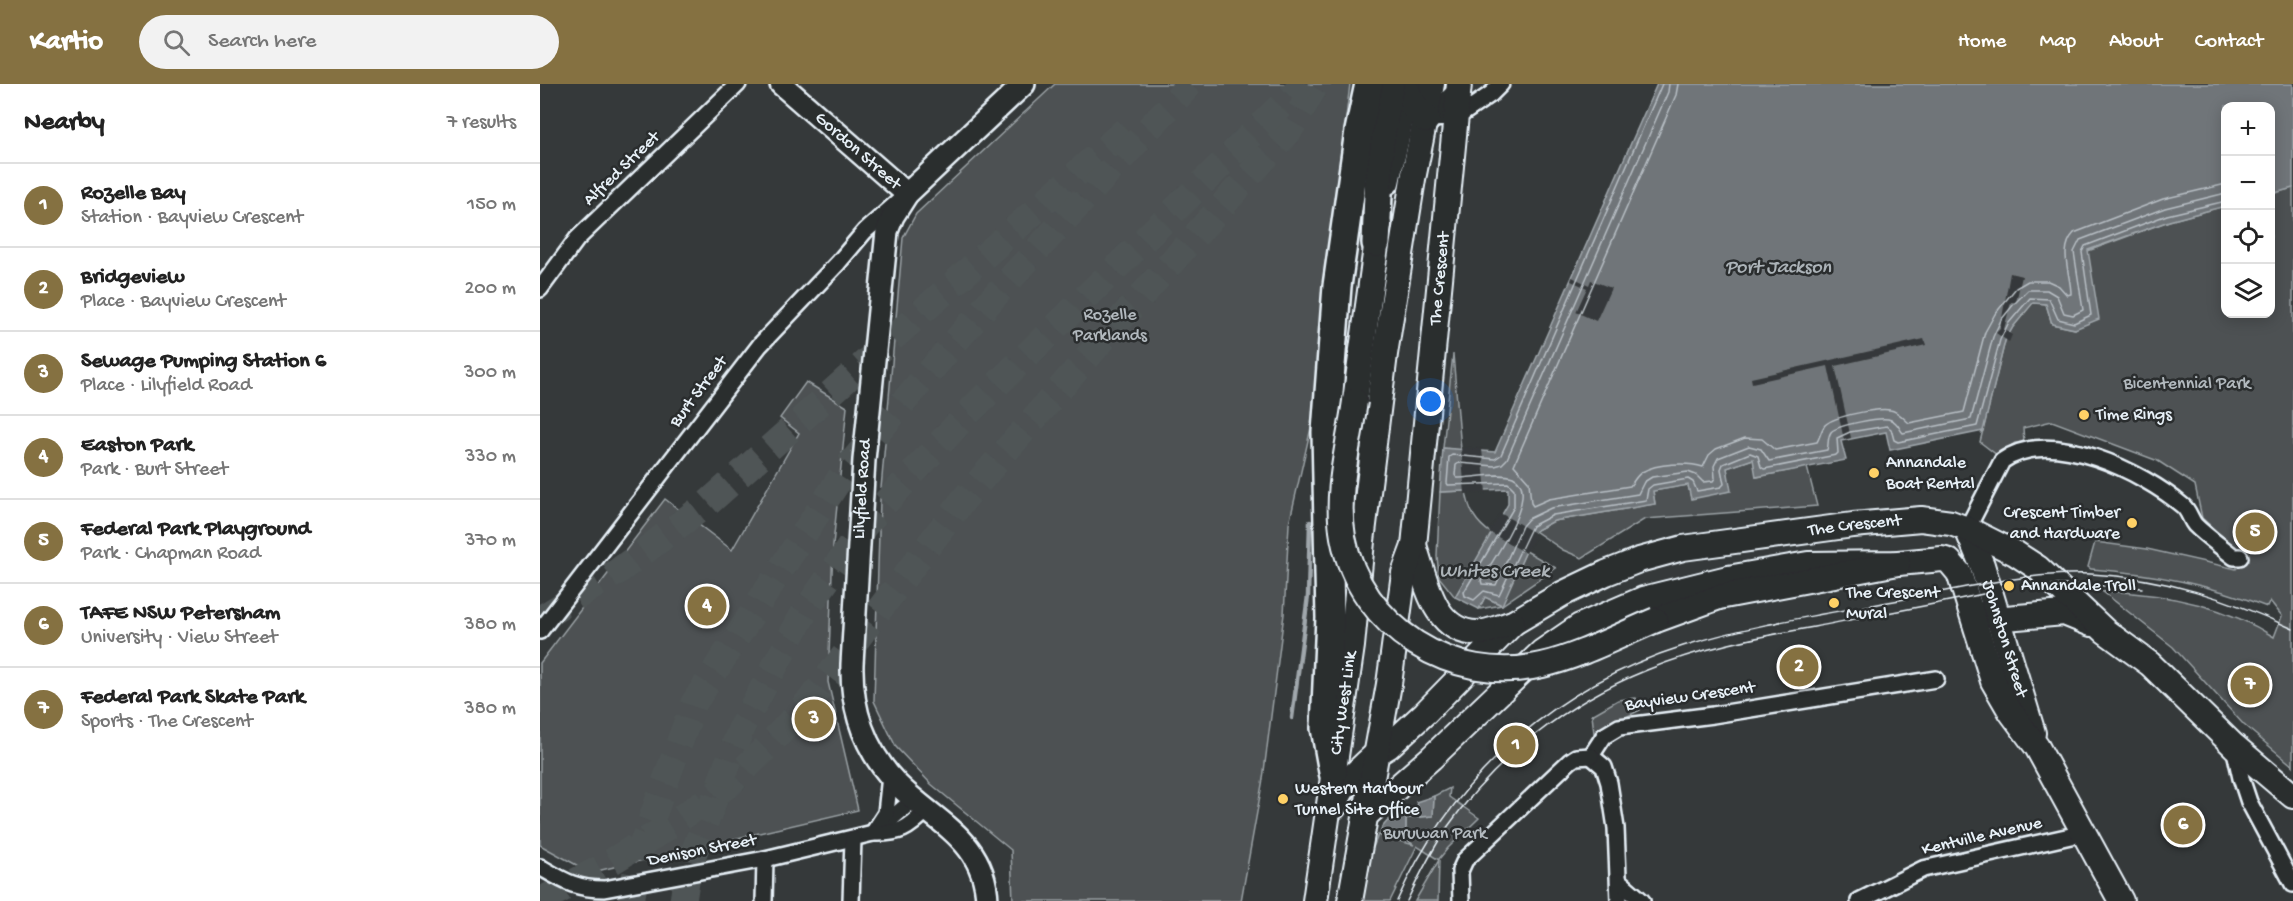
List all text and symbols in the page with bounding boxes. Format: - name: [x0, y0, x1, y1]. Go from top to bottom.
- search box: [139, 15, 559, 69]
- text: Kartio: [30, 26, 103, 59]
- icon: search: [160, 26, 193, 59]
- text: Search here: [208, 29, 316, 55]
- text: Home: [1958, 30, 2006, 55]
- text: Map: [2039, 30, 2076, 55]
- text: About: [2109, 30, 2162, 55]
- text: Contact: [2195, 30, 2263, 55]
- map controls: [2221, 102, 2275, 318]
- button: +: [2221, 102, 2275, 156]
- text: Nearby: [24, 108, 105, 139]
- street label: Gordon Street: [810, 108, 907, 196]
- text: 7 results: [447, 112, 516, 135]
- street label: Alfred Street: [579, 126, 666, 211]
- button: −: [2221, 156, 2275, 210]
- text: Rozelle Bay: [81, 181, 186, 207]
- text: 1: [39, 194, 48, 217]
- text: 150 m: [467, 194, 516, 217]
- text: Station · Bayview Crescent: [81, 207, 303, 230]
- button: locate: [2221, 210, 2275, 264]
- street label: The Crescent: [1425, 229, 1455, 327]
- water label: Port Jackson: [1725, 257, 1832, 280]
- button: layers: [2221, 264, 2275, 318]
- text: Bridgeview: [81, 265, 184, 291]
- text: 2: [39, 278, 48, 301]
- text: 200 m: [465, 278, 516, 301]
- text: Place · Bayview Crescent: [81, 291, 286, 314]
- park label: Rozelle Parklands: [1072, 305, 1148, 347]
- text: Sewage Pumping Station 6: [81, 349, 326, 375]
- street label: Burt Street: [665, 351, 734, 433]
- text: 3: [38, 362, 49, 385]
- text: 300 m: [464, 362, 516, 385]
- park label: Bicentennial Park: [2122, 374, 2253, 395]
- text: Place · Lilyfield Road: [81, 375, 252, 398]
- your location: [1416, 387, 1445, 416]
- place label: Time Rings: [2095, 405, 2173, 426]
- marker: Time Rings: [2077, 408, 2091, 422]
- text: Easton Park: [81, 433, 193, 459]
- street label: Lilyfield Road: [849, 437, 877, 540]
- text: 4: [39, 446, 48, 469]
- text: 330 m: [465, 446, 516, 469]
- place label: Annandale Boat Rental: [1885, 453, 1975, 495]
- text: Park · Burt Street: [81, 459, 228, 482]
- marker: Annandale Boat Rental: [1867, 466, 1881, 480]
- place label: Crescent Timber and Hardware: [2004, 503, 2122, 545]
- street label: The Crescent: [1806, 510, 1904, 542]
- pin: 5: [2236, 510, 2274, 554]
- marker: Crescent Timber and Hardware: [2125, 516, 2139, 530]
- text: Federal Park Playground: [81, 517, 311, 543]
- text: 5: [38, 530, 49, 553]
- text: 370 m: [465, 530, 516, 553]
- text: Park · Chapman Road: [81, 543, 261, 566]
- water label: Whites Creek: [1439, 561, 1551, 584]
- place label: Annandale Troll: [2021, 576, 2136, 597]
- street label: Johnston Street: [1977, 578, 2033, 701]
- marker: Annandale Troll: [2002, 579, 2016, 593]
- place label: The Crescent Mural: [1845, 583, 1941, 625]
- pin: 4: [688, 584, 726, 628]
- marker: The Crescent Mural: [1827, 596, 1841, 610]
- text: TAFE NSW Petersham: [81, 601, 280, 627]
- text: 6: [38, 614, 49, 637]
- text: 380 m: [464, 614, 516, 637]
- text: University · View Street: [81, 627, 277, 650]
- pin: 2: [1780, 644, 1818, 690]
- street label: City West Link: [1326, 648, 1362, 756]
- pin: 7: [2230, 662, 2270, 708]
- street label: Bayview Crescent: [1623, 677, 1758, 717]
- text: Federal Park Skate Park: [81, 685, 305, 711]
- pin: 3: [794, 696, 834, 742]
- text: 7: [38, 698, 49, 721]
- text: 380 m: [464, 698, 516, 721]
- text: Sports · The Crescent: [81, 711, 253, 734]
- pin: 1: [1496, 722, 1536, 768]
- place label: Western Harbour Tunnel Site Office: [1294, 779, 1424, 821]
- marker: Western Harbour Tunnel Site Office: [1276, 792, 1290, 806]
- pin: 6: [2164, 802, 2202, 848]
- street label: Kentville Avenue: [1920, 813, 2045, 861]
- park label: Buruwan Park: [1382, 824, 1489, 845]
- street label: Denison Street: [645, 830, 760, 872]

